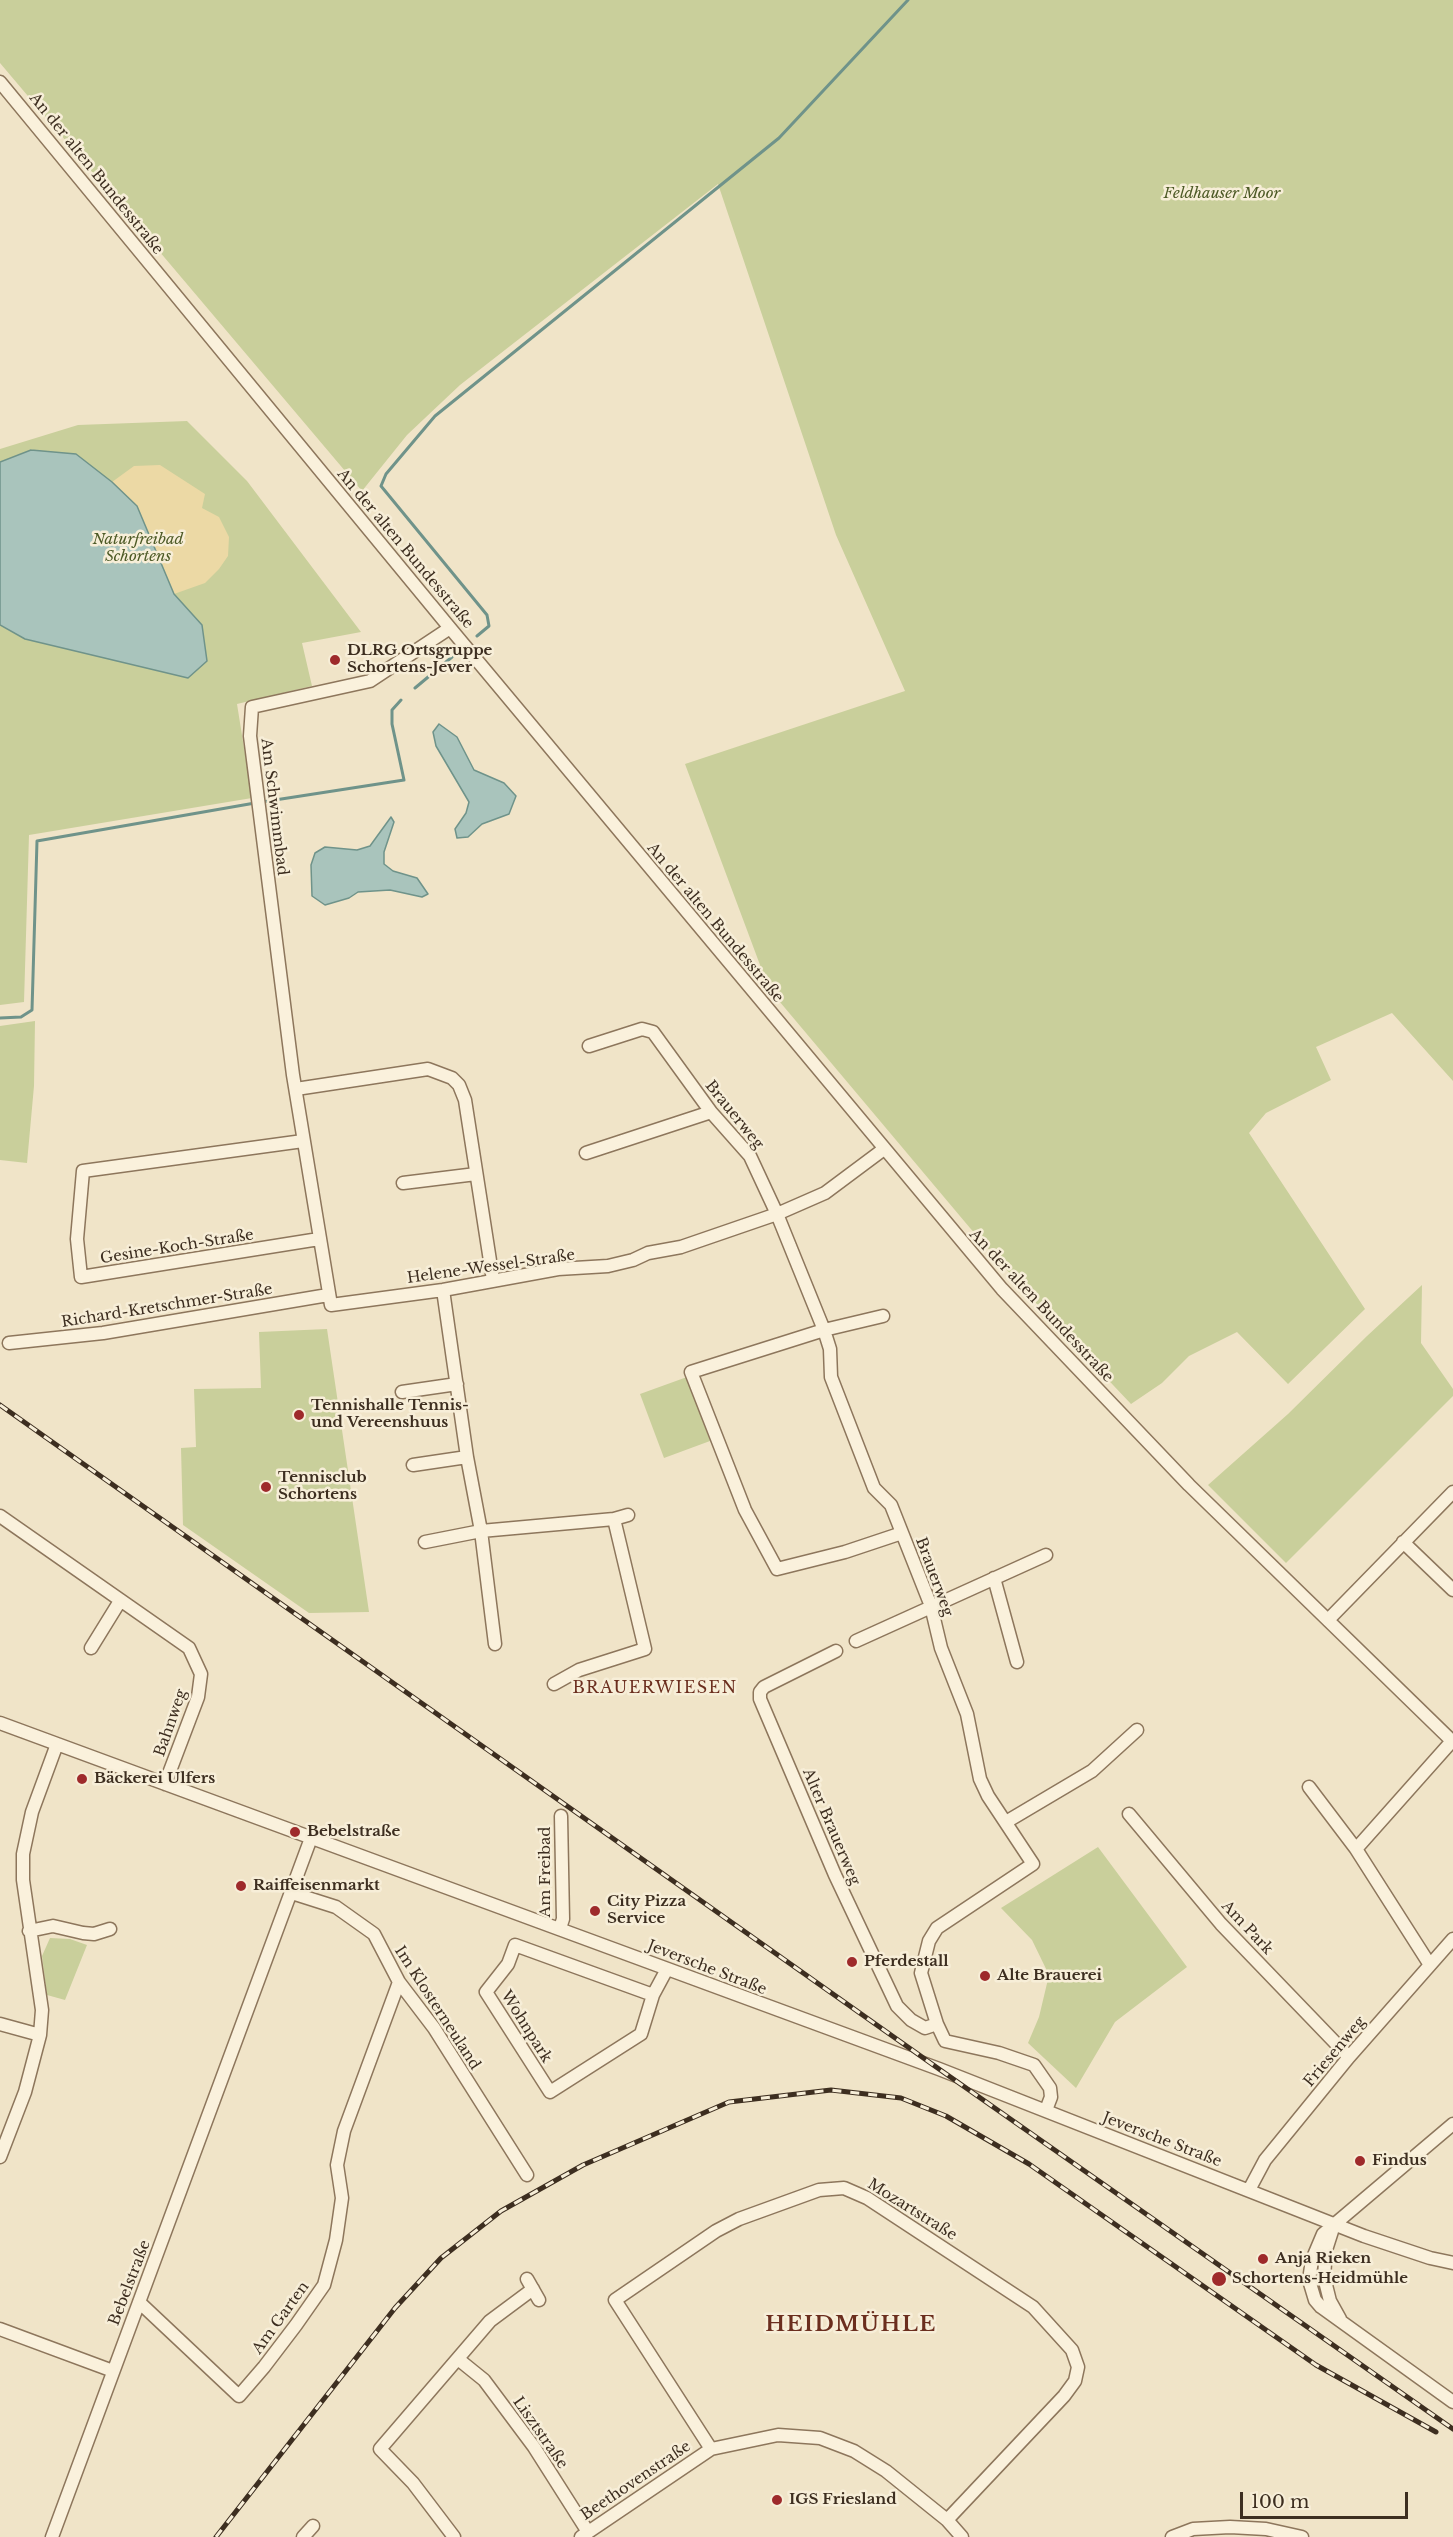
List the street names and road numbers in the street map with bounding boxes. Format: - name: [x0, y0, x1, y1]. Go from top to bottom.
- street label: An der alten Bundesstraße: [25, 90, 167, 258]
- street label: An der alten Bundesstraße: [333, 466, 477, 632]
- street label: Am Schwimmbad: [257, 737, 291, 877]
- street label: An der alten Bundesstraße: [643, 840, 787, 1006]
- street label: Brauerweg: [701, 1077, 767, 1153]
- street label: Gesine-Koch-Straße: [99, 1226, 255, 1268]
- street label: An der alten Bundesstraße: [965, 1226, 1117, 1386]
- street label: Helene-Wessel-Straße: [406, 1246, 576, 1288]
- street label: Richard-Kretschmer-Straße: [60, 1280, 274, 1332]
- street label: Brauerweg: [911, 1535, 957, 1619]
- street label: Bahnweg: [151, 1687, 191, 1759]
- street label: Alter Brauerweg: [798, 1766, 864, 1888]
- street label: Am Freibad: [537, 1827, 555, 1917]
- street label: Am Park: [1218, 1897, 1276, 1959]
- street label: Jeversche Straße: [645, 1937, 769, 1999]
- street label: Im Klosterneuland: [390, 1943, 484, 2073]
- street label: Wohnpark: [497, 1988, 555, 2066]
- street label: Friesenweg: [1300, 2013, 1370, 2091]
- street label: Jeversche Straße: [1100, 2109, 1224, 2171]
- street label: Mozartstraße: [864, 2175, 960, 2245]
- street label: Bebelstraße: [105, 2238, 155, 2328]
- street label: Am Garten: [249, 2278, 313, 2358]
- street label: Lisztstraße: [509, 2394, 571, 2472]
- street label: Beethovenstraße: [578, 2438, 694, 2524]

